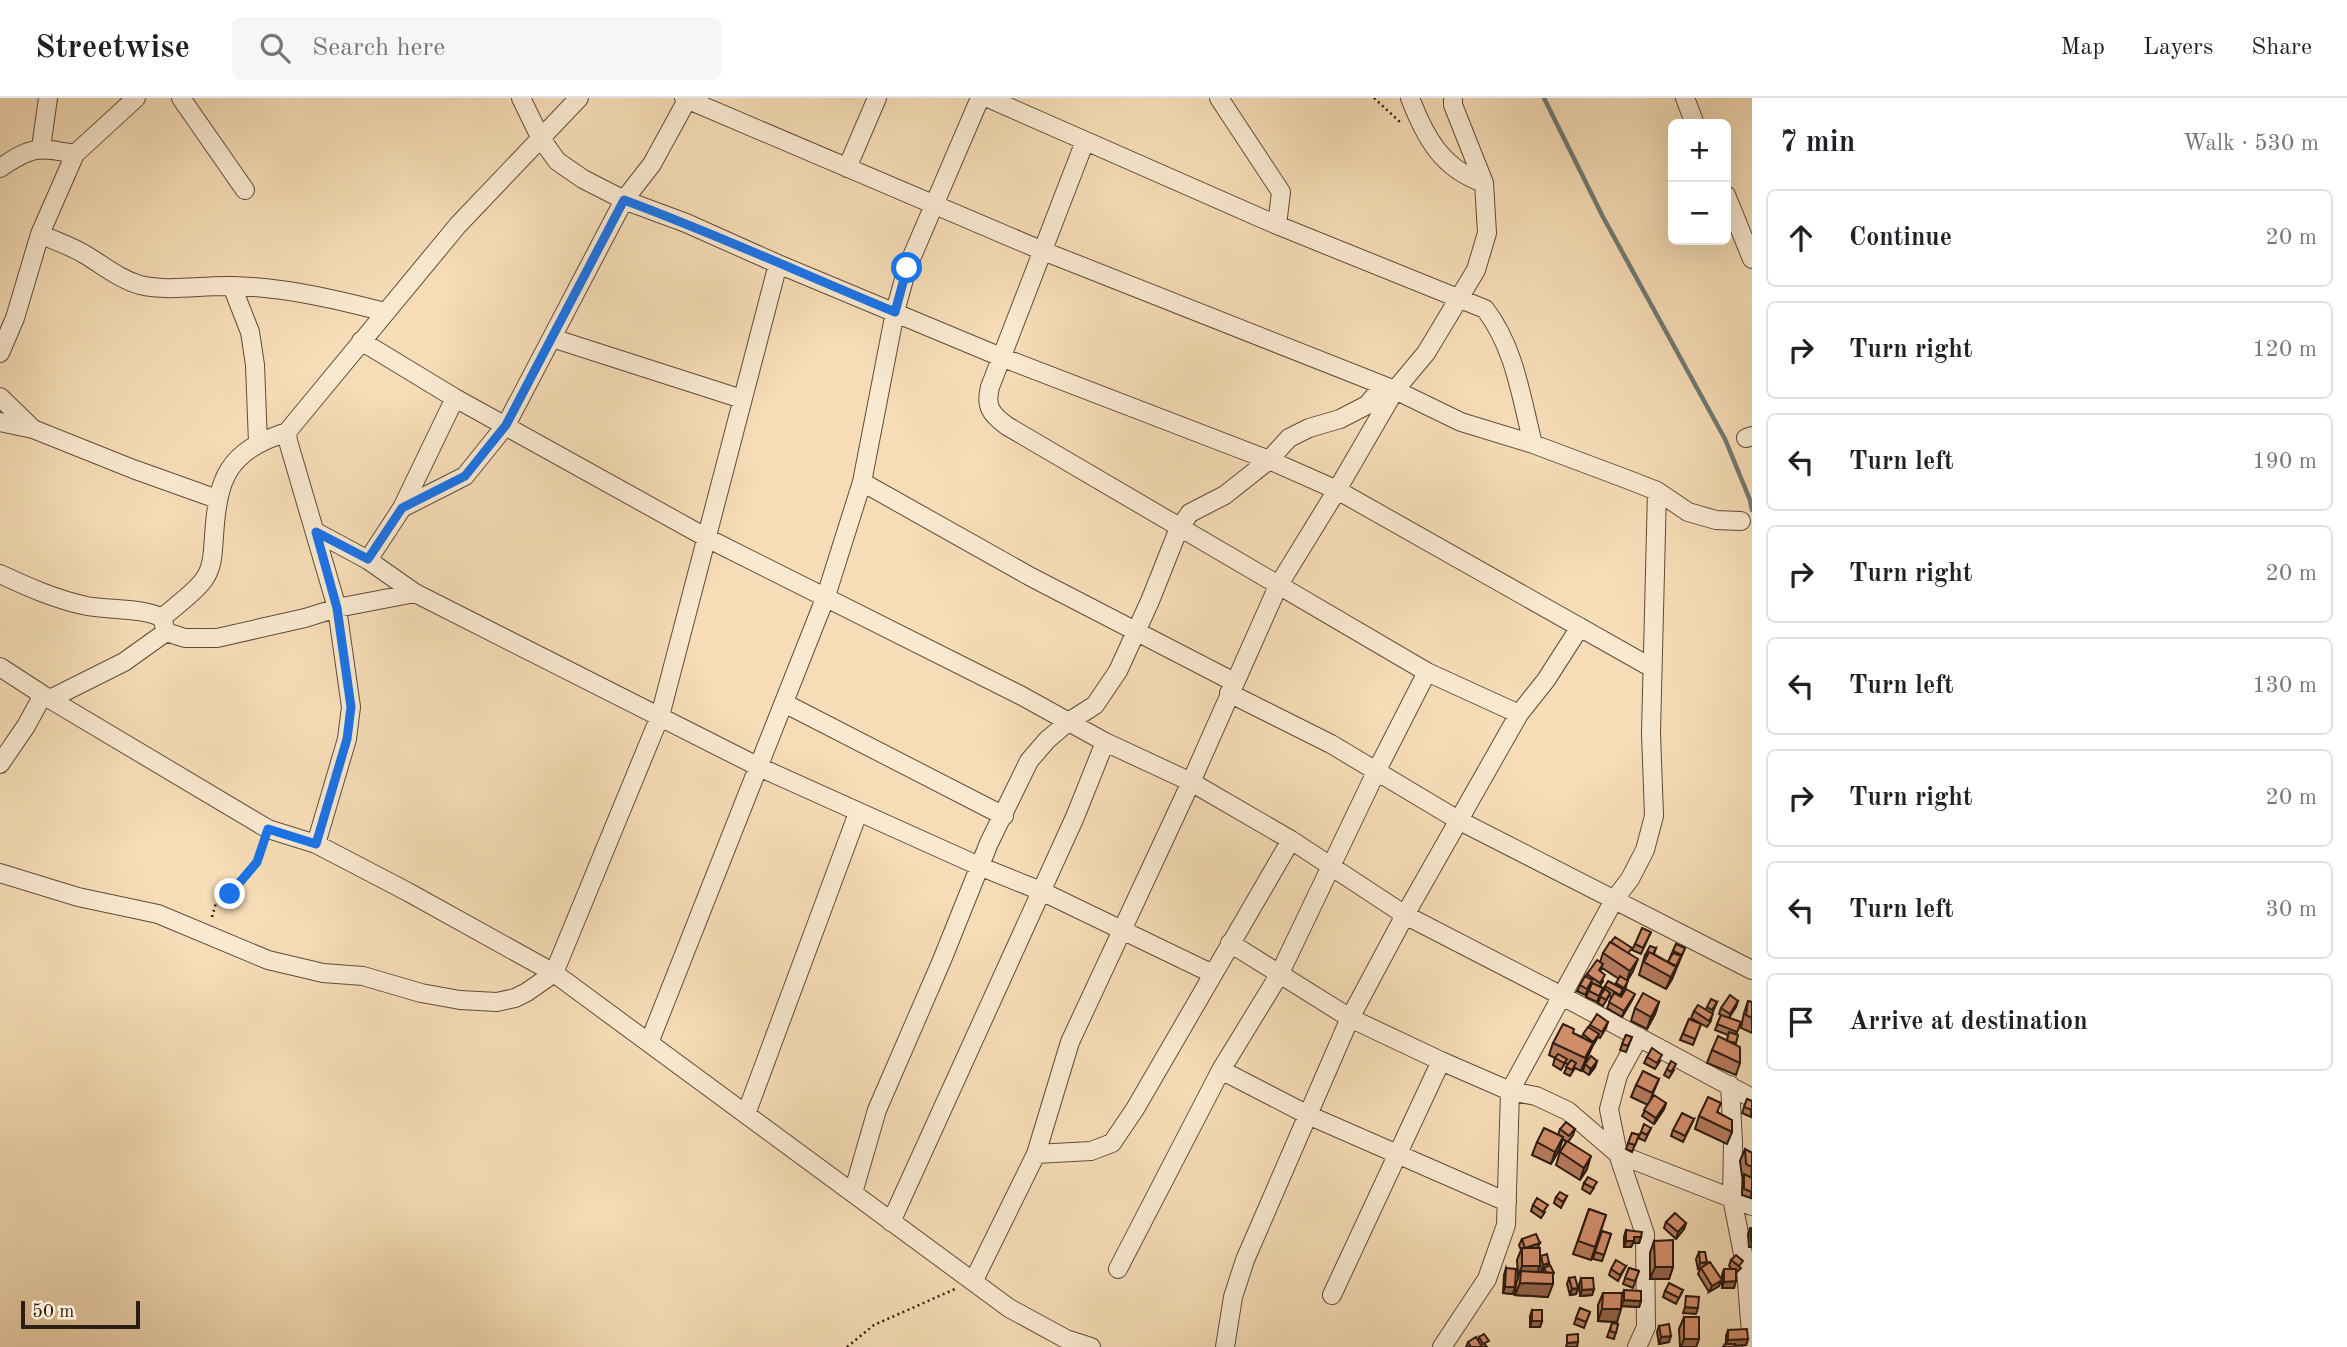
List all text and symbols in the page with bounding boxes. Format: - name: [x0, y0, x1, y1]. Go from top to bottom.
- search box: [232, 17, 722, 80]
- icon: search: [256, 29, 294, 67]
- text: Streetwise: [35, 32, 190, 65]
- text: Search here: [312, 35, 445, 61]
- text: Map: [2061, 36, 2105, 60]
- text: Layers: [2143, 36, 2213, 60]
- text: Share: [2251, 36, 2312, 60]
- map controls: [1668, 119, 1731, 245]
- button: +: [1668, 119, 1731, 182]
- text: 7 min: [1780, 128, 1855, 158]
- text: Walk · 530 m: [2183, 132, 2319, 155]
- button: −: [1668, 182, 1731, 245]
- icon: ahead: [1782, 219, 1820, 257]
- text: Continue: [1849, 225, 1952, 251]
- text: 20 m: [2266, 226, 2317, 249]
- route start: [891, 252, 922, 283]
- icon: right: [1782, 331, 1820, 369]
- text: Turn right: [1849, 337, 1972, 363]
- text: 120 m: [2252, 338, 2317, 361]
- icon: left: [1782, 443, 1820, 481]
- text: Turn left: [1849, 449, 1954, 475]
- text: 190 m: [2252, 450, 2317, 473]
- icon: right: [1782, 555, 1820, 593]
- text: Turn right: [1849, 561, 1972, 587]
- text: 20 m: [2266, 562, 2317, 585]
- icon: left: [1782, 667, 1820, 705]
- text: Turn left: [1849, 673, 1954, 699]
- text: 130 m: [2252, 674, 2317, 697]
- icon: right: [1782, 779, 1820, 817]
- text: Turn right: [1849, 785, 1972, 811]
- text: 20 m: [2266, 786, 2317, 809]
- route end: [214, 878, 245, 909]
- icon: left: [1782, 891, 1820, 929]
- text: Turn left: [1849, 897, 1954, 923]
- text: 30 m: [2266, 898, 2317, 921]
- icon: arrive: [1782, 1003, 1820, 1041]
- text: Arrive at destination: [1849, 1009, 2088, 1035]
- scale bar: [21, 1298, 140, 1330]
- text: 50 m: [32, 1303, 74, 1322]

